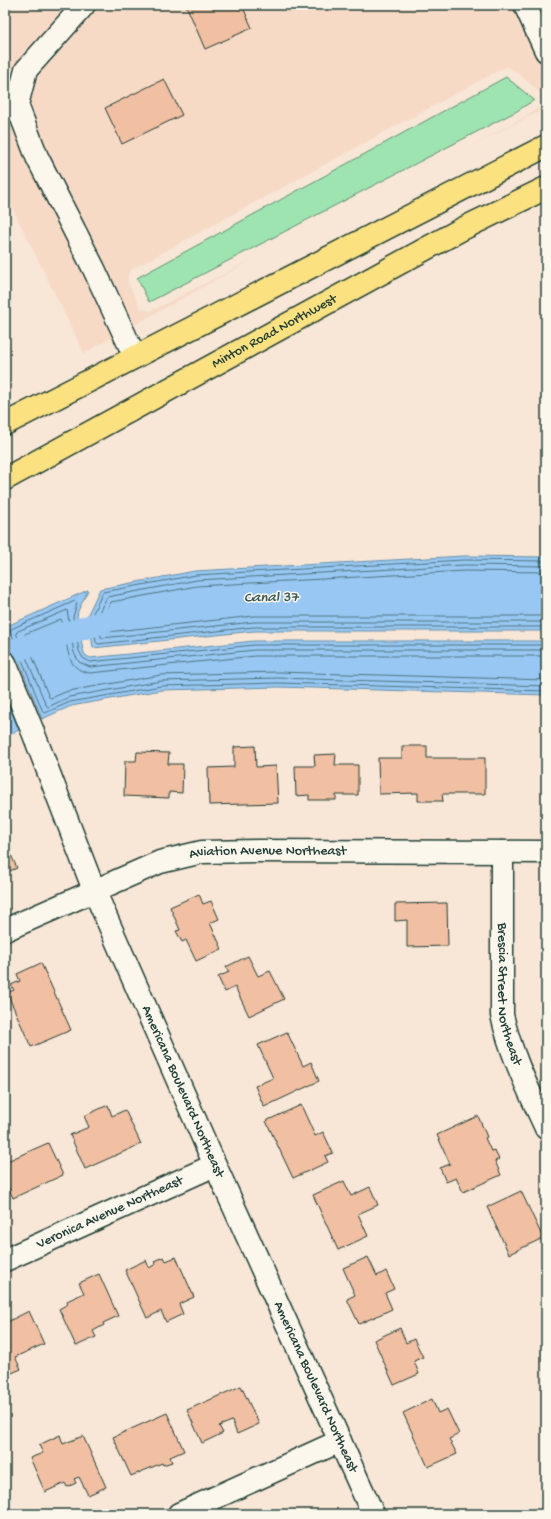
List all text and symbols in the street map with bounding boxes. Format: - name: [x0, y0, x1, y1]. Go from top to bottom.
- street label: Minton Road Northwest: [209, 290, 341, 373]
- water label: Canal 37: [244, 588, 301, 607]
- street label: Aviation Avenue Northeast: [187, 842, 348, 863]
- street label: Brescia Street Northeast: [494, 922, 526, 1069]
- street label: Americana Boulevard Northeast: [137, 1003, 229, 1181]
- street label: Veronica Avenue Northeast: [33, 1172, 187, 1253]
- street label: Americana Boulevard Northeast: [269, 1299, 362, 1476]

